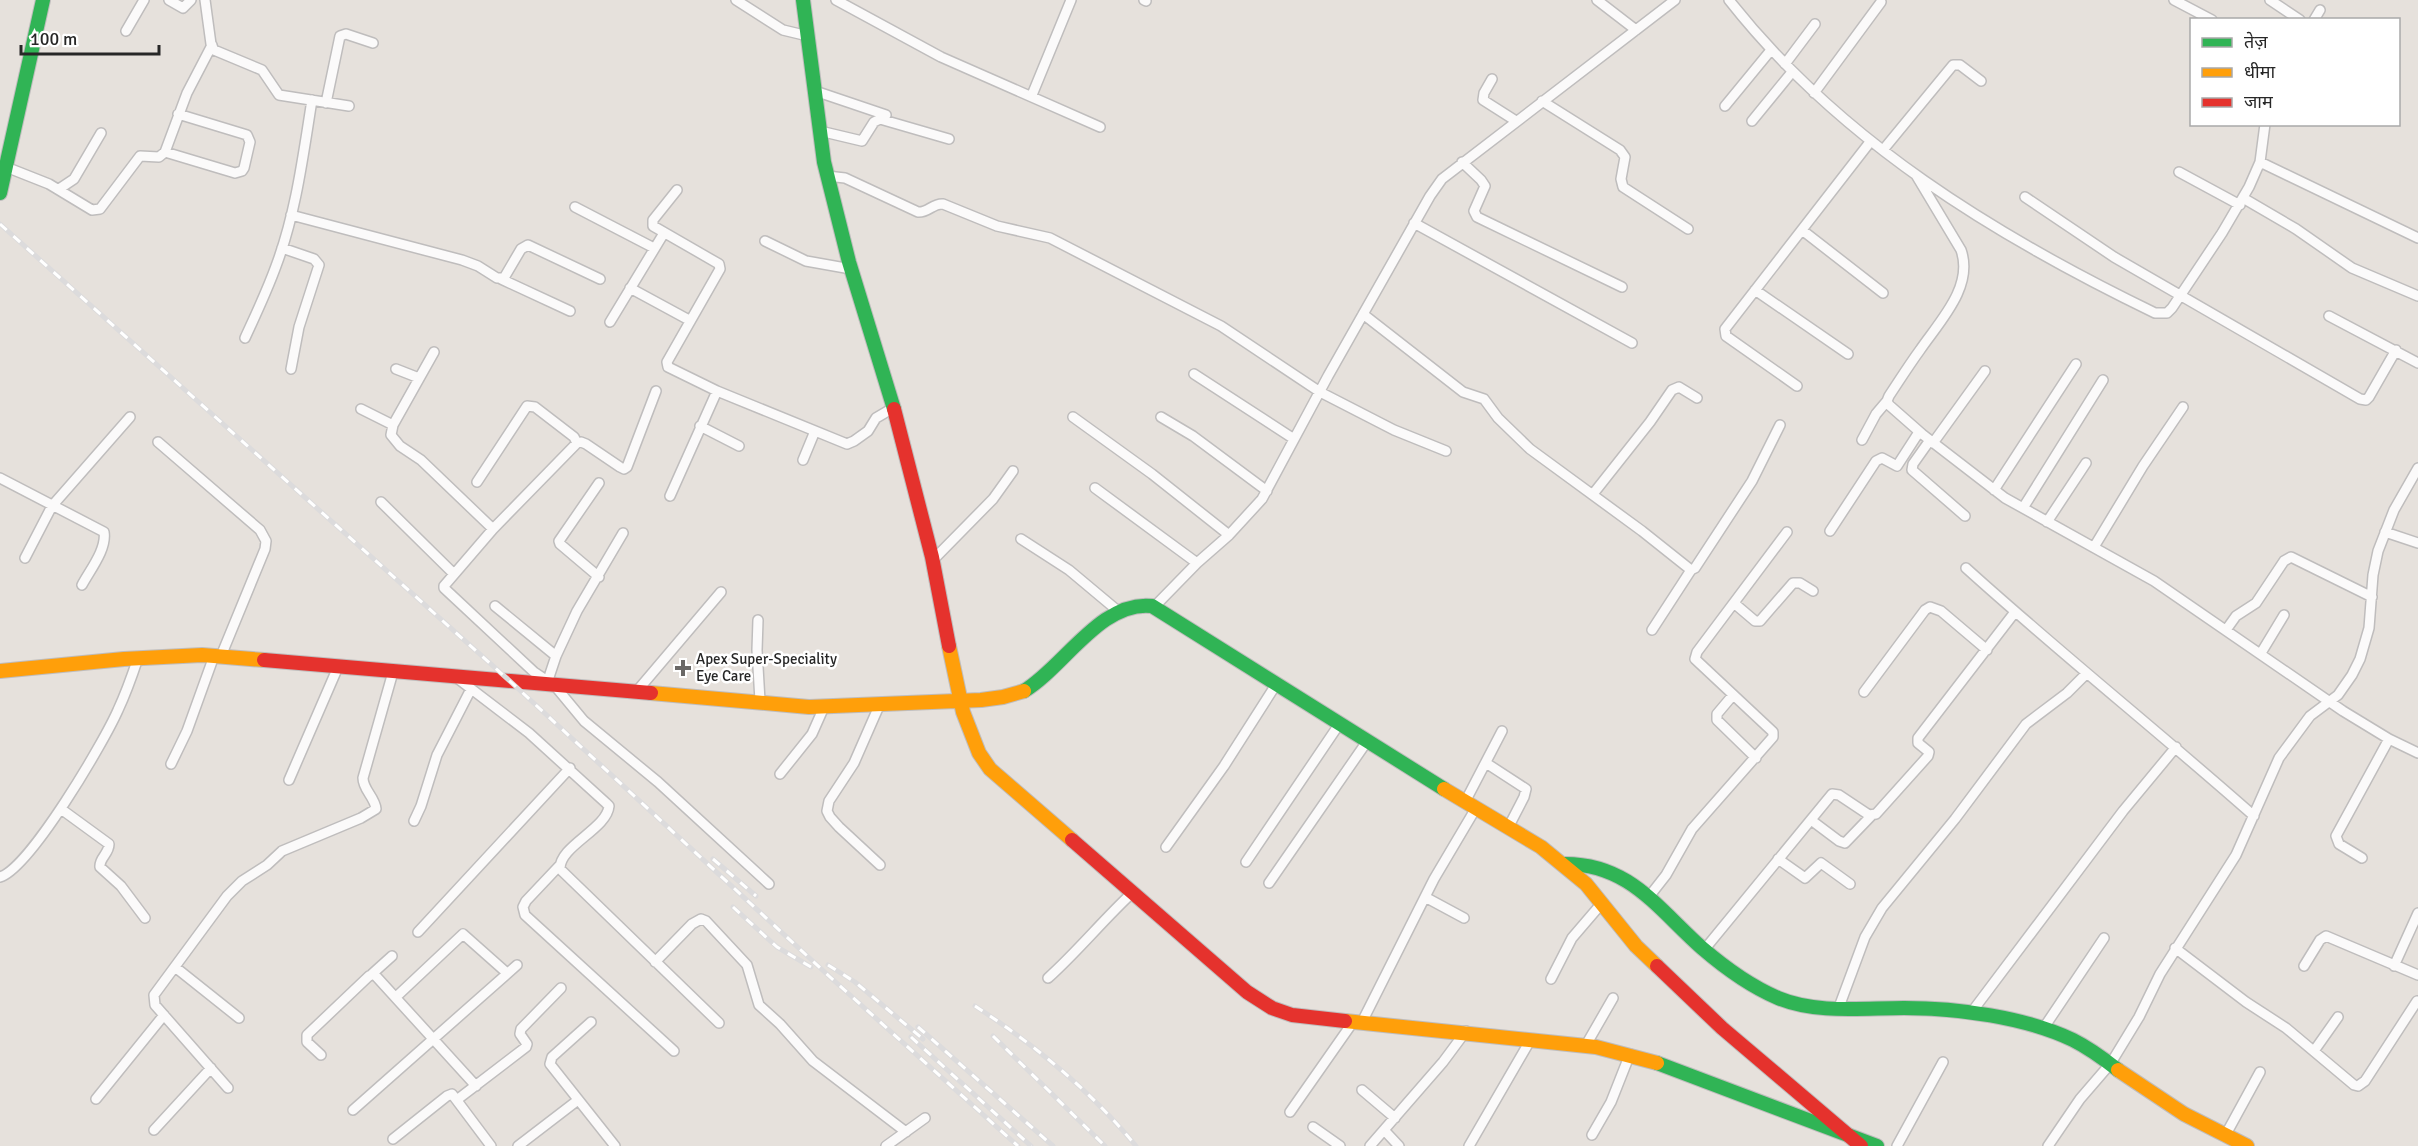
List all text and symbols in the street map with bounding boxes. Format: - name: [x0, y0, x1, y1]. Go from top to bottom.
- scale bar: [21, 18, 159, 56]
- legend: [2190, 18, 2400, 126]
- text: 100 m: [30, 28, 77, 50]
- text: तेज़: [2244, 31, 2268, 53]
- text: धीमा: [2244, 61, 2275, 83]
- text: जाम: [2244, 91, 2274, 113]
- place label: Apex Super-Speciality Eye Care: [696, 650, 837, 685]
- marker: Apex Super-Speciality Eye Care: [674, 659, 692, 677]

